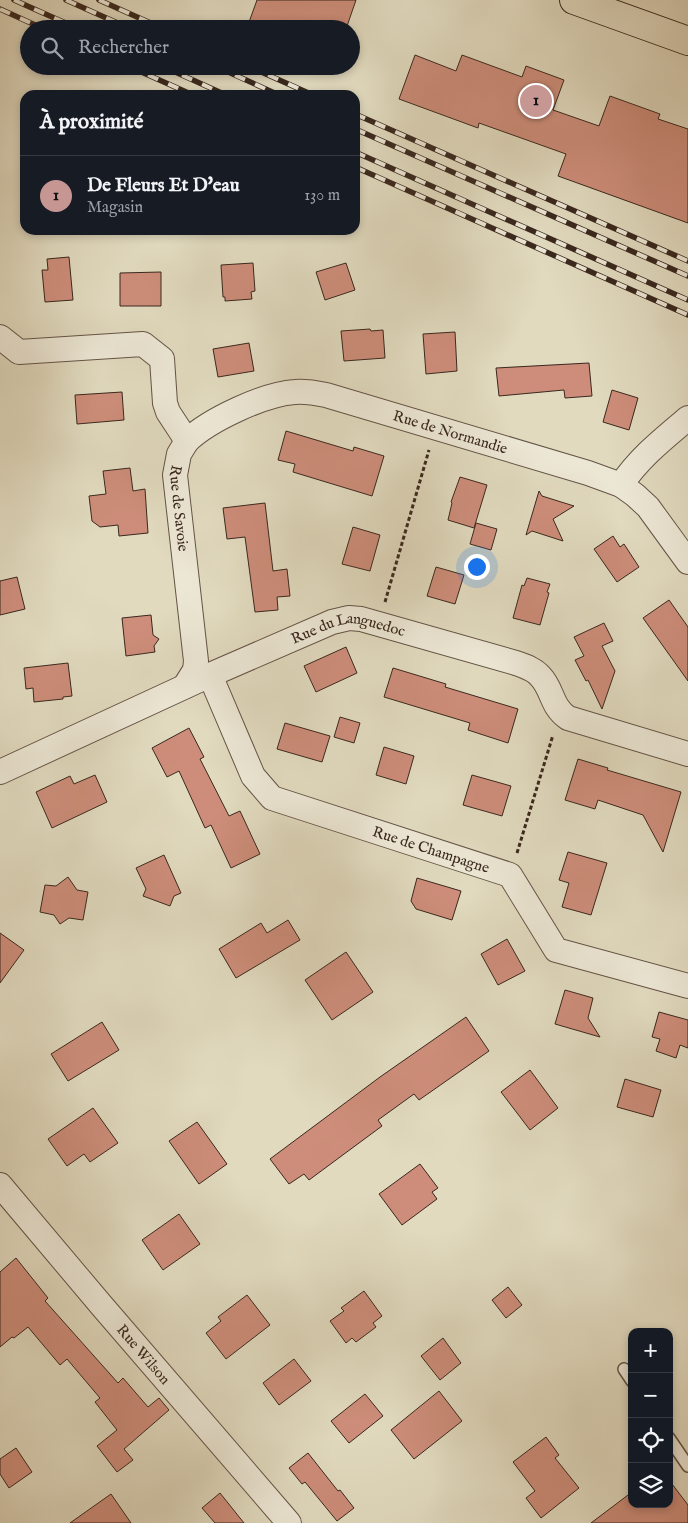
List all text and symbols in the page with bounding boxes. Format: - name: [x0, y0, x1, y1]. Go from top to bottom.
- search box: [20, 20, 360, 75]
- icon: search: [38, 34, 66, 62]
- text: Rechercher: [78, 36, 169, 60]
- pin: 1: [520, 82, 552, 120]
- text: À proximité: [40, 109, 143, 136]
- text: De Fleurs Et D'eau: [87, 174, 240, 198]
- text: 1: [53, 186, 59, 206]
- text: 130 m: [304, 186, 340, 206]
- text: Magasin: [87, 198, 143, 218]
- street label: Rue de Normandie: [391, 406, 510, 458]
- street label: Rue de Savoie: [165, 463, 193, 553]
- your location: [464, 554, 490, 580]
- street label: Rue du Languedoc: [288, 608, 407, 648]
- street label: Rue de Champagne: [370, 822, 492, 877]
- street label: Rue Wilson: [113, 1320, 175, 1388]
- map controls: [628, 1328, 673, 1508]
- button: +: [628, 1328, 673, 1373]
- button: −: [628, 1373, 673, 1418]
- button: locate: [628, 1418, 673, 1463]
- button: layers: [628, 1463, 673, 1508]

